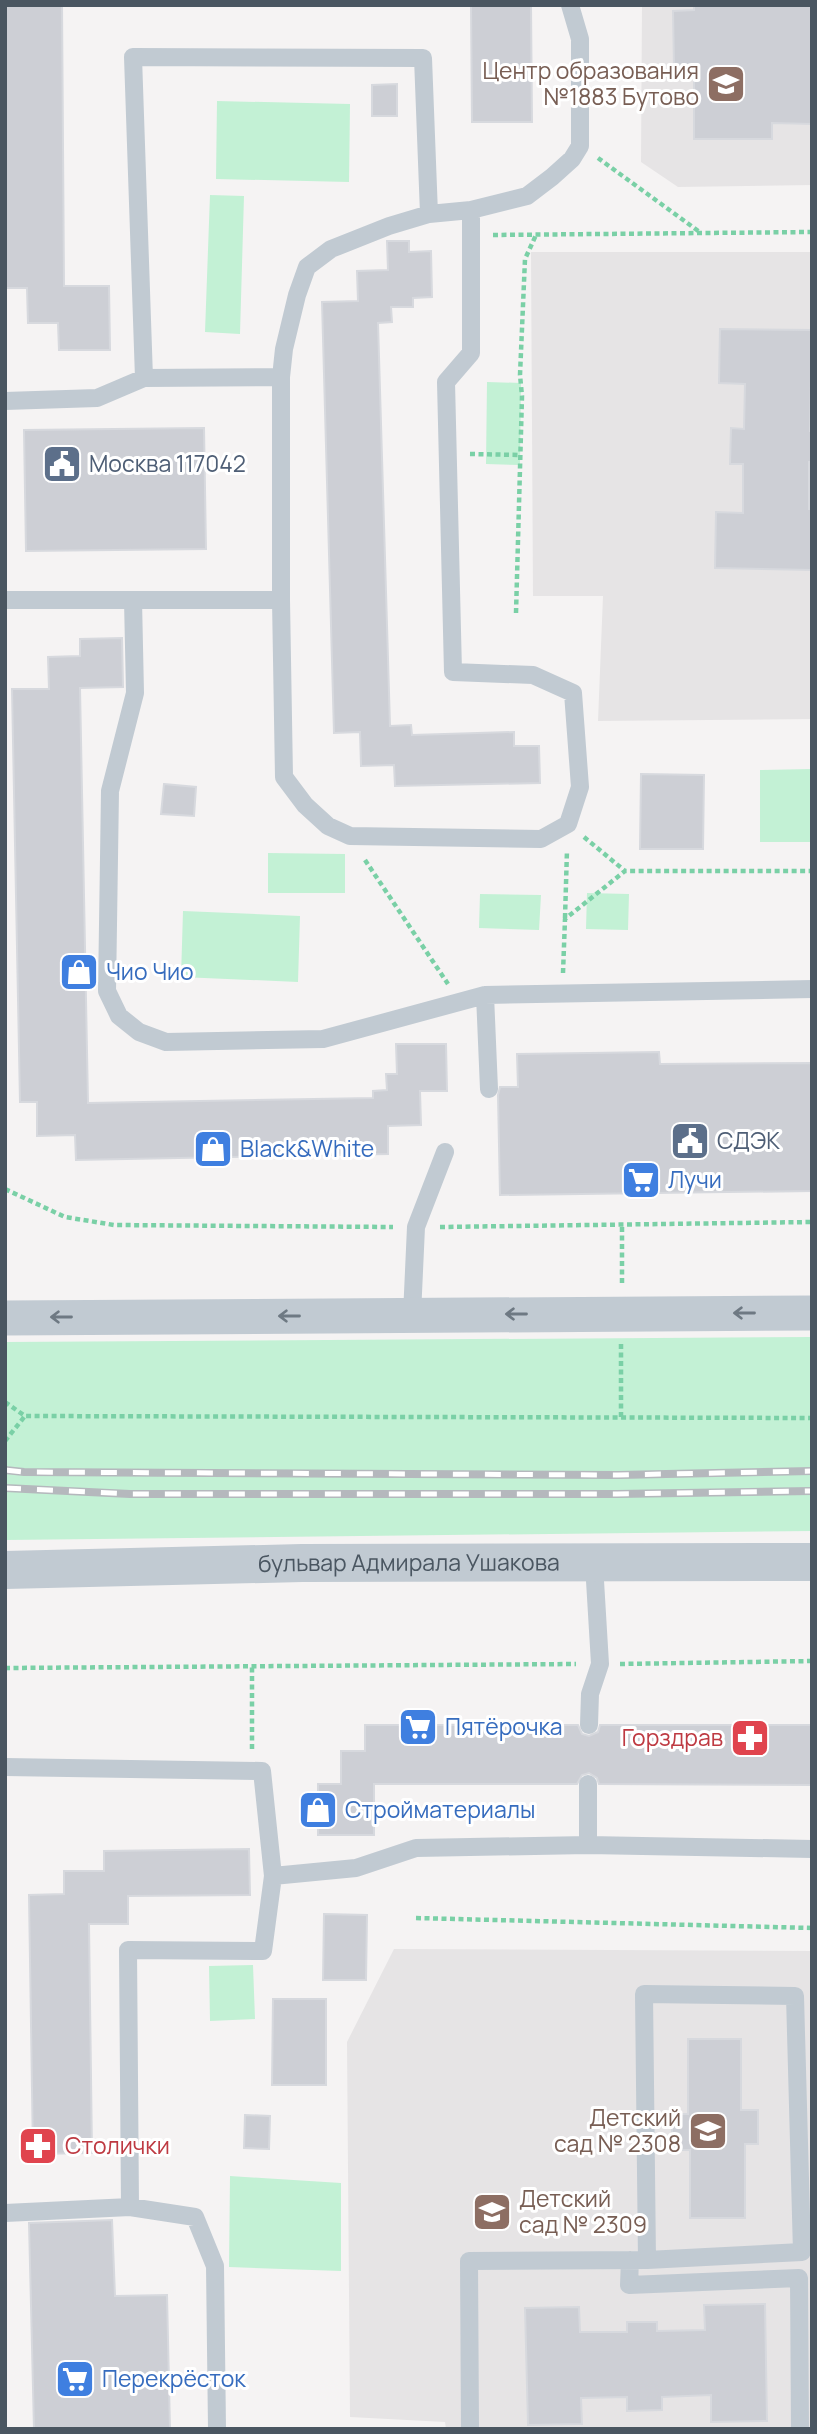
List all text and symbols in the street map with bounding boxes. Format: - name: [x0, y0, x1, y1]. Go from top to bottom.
- place label: Центр образования №1883 Бутово: [482, 54, 699, 112]
- school or university icon: Центр образования №1883 Бутово: [705, 63, 747, 105]
- public building icon: Москва 117042: [41, 443, 83, 485]
- place label: Москва 117042: [89, 447, 246, 479]
- shop icon: Чио Чио: [58, 951, 100, 993]
- place label: Чио Чио: [106, 955, 194, 987]
- public building icon: СДЭК: [669, 1120, 711, 1162]
- place label: СДЭК: [717, 1124, 780, 1156]
- shop icon: Black&White: [192, 1128, 234, 1170]
- place label: Black&White: [240, 1132, 374, 1164]
- supermarket icon: Лучи: [620, 1159, 662, 1201]
- place label: Лучи: [668, 1163, 722, 1195]
- one-way arrow: [732, 1306, 755, 1320]
- one-way arrow: [505, 1307, 528, 1321]
- one-way arrow: [277, 1309, 300, 1323]
- one-way arrow: [50, 1310, 73, 1324]
- street label: бульвар Адмирала Ушакова: [258, 1545, 560, 1579]
- supermarket icon: Пятёрочка: [397, 1706, 439, 1748]
- place label: Пятёрочка: [445, 1710, 563, 1742]
- pharmacy icon: Горздрав: [729, 1717, 771, 1759]
- place label: Горздрав: [622, 1721, 723, 1753]
- shop icon: Стройматериалы: [297, 1789, 339, 1831]
- place label: Стройматериалы: [345, 1793, 535, 1825]
- place label: Детский сад № 2308: [554, 2101, 681, 2159]
- school or university icon: Детский сад № 2308: [687, 2110, 729, 2152]
- pharmacy icon: Столички: [17, 2125, 59, 2167]
- place label: Столички: [65, 2129, 170, 2161]
- place label: Детский сад № 2309: [519, 2182, 647, 2240]
- school or university icon: Детский сад № 2309: [471, 2191, 513, 2233]
- supermarket icon: Перекрёсток: [54, 2358, 96, 2400]
- place label: Перекрёсток: [102, 2362, 246, 2394]

